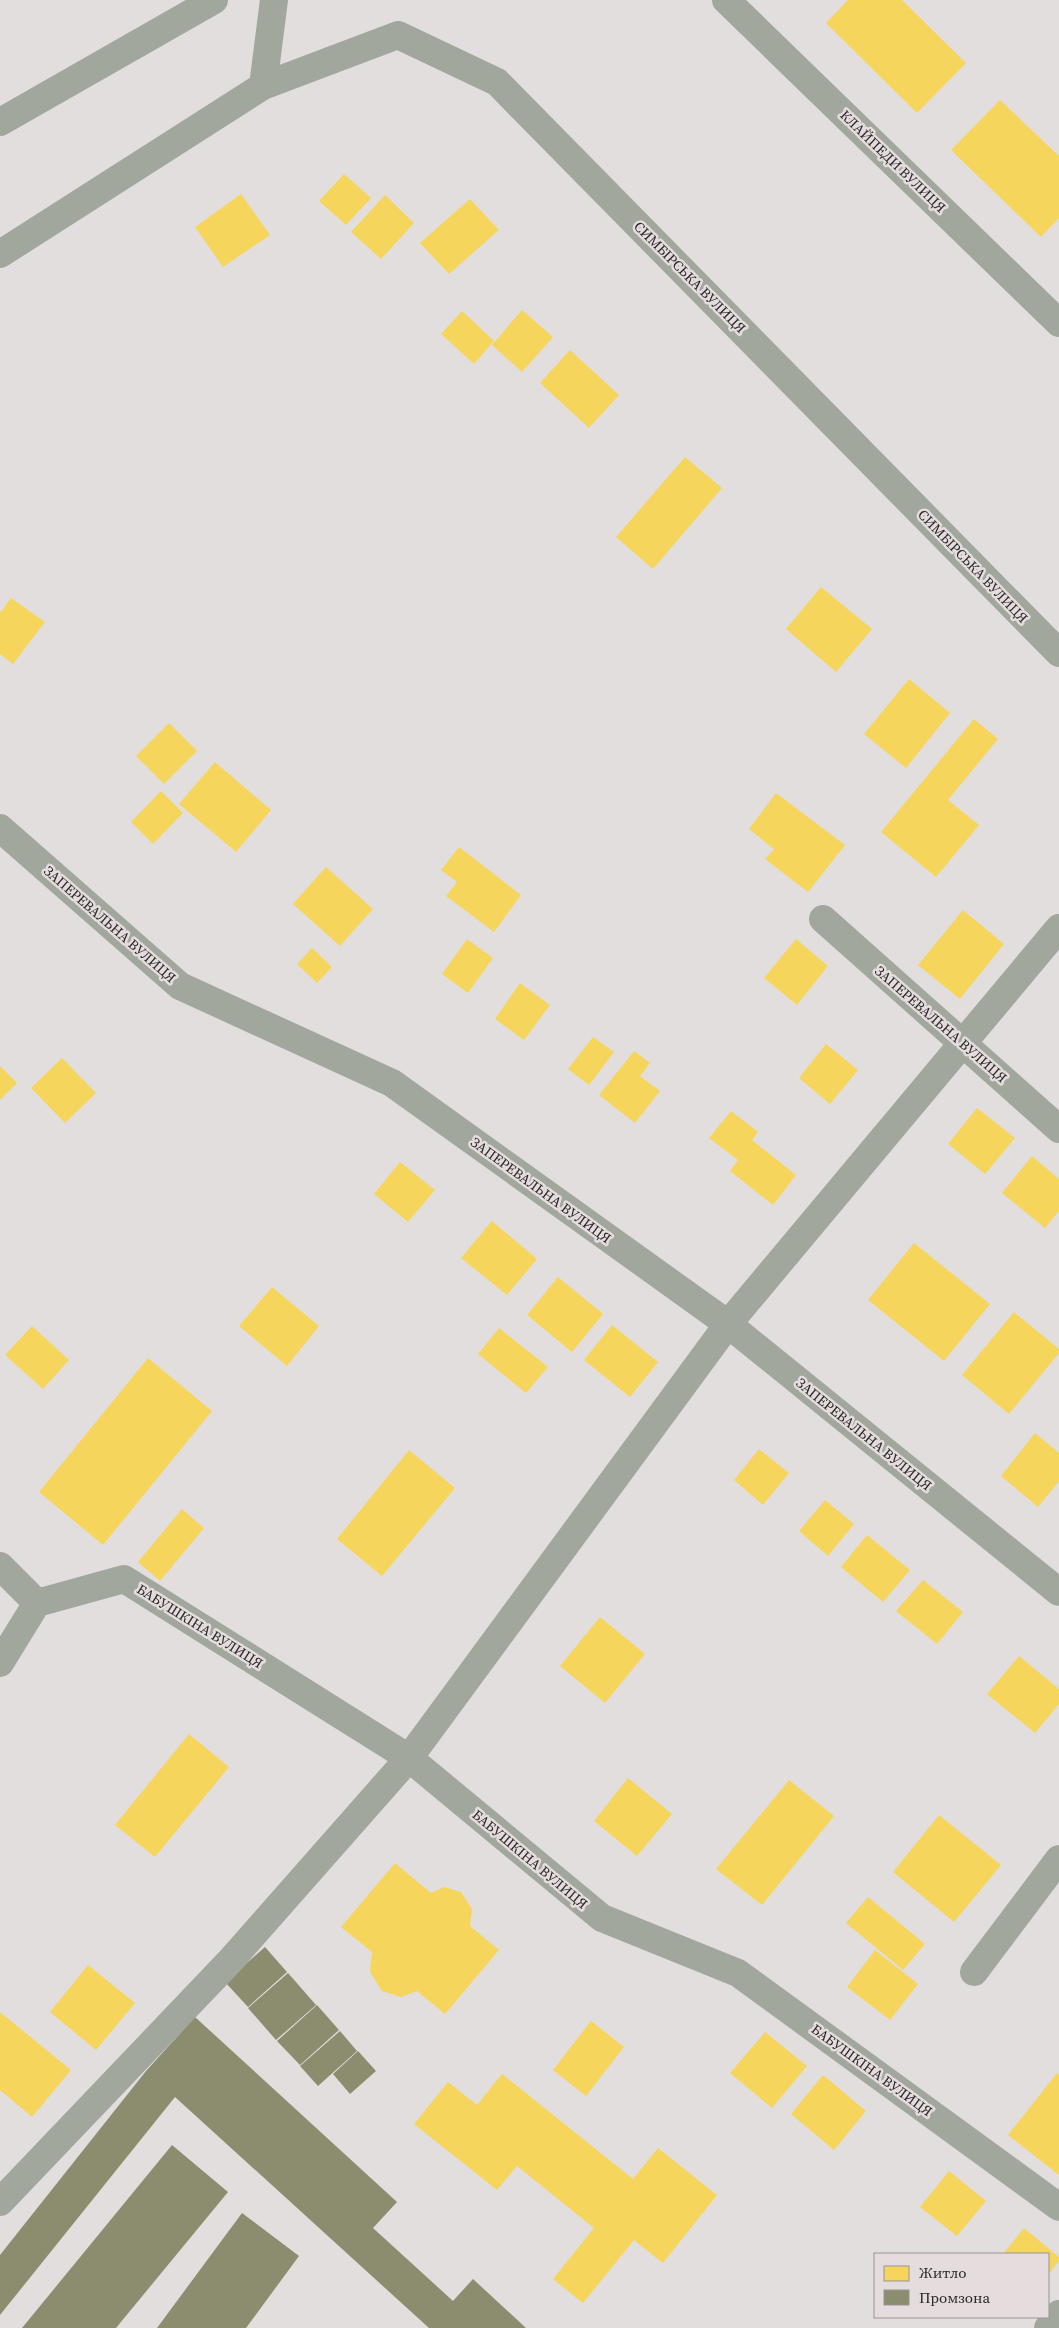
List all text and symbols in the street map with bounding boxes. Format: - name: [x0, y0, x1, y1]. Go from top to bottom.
- street label: КЛАЙПЕДИ ВУЛИЦЯ: [836, 105, 950, 217]
- street label: СИМБІРСЬКА ВУЛИЦЯ: [630, 217, 750, 337]
- street label: СИМБІРСЬКА ВУЛИЦЯ: [913, 505, 1033, 627]
- street label: ЗАПЕРЕВАЛЬНА ВУЛИЦЯ: [40, 861, 180, 987]
- street label: ЗАПЕРЕВАЛЬНА ВУЛИЦЯ: [871, 961, 1011, 1087]
- street label: ЗАПЕРЕВАЛЬНА ВУЛИЦЯ: [467, 1132, 615, 1248]
- street label: ЗАПЕРЕВАЛЬНА ВУЛИЦЯ: [792, 1373, 936, 1495]
- street label: БАБУШКІНА ВУЛИЦЯ: [133, 1579, 267, 1673]
- street label: БАБУШКІНА ВУЛИЦЯ: [468, 1805, 592, 1913]
- street label: БАБУШКІНА ВУЛИЦЯ: [807, 2019, 937, 2121]
- legend: [874, 2253, 1049, 2318]
- text: Житло: [919, 2262, 967, 2283]
- text: Промзона: [919, 2287, 990, 2308]

